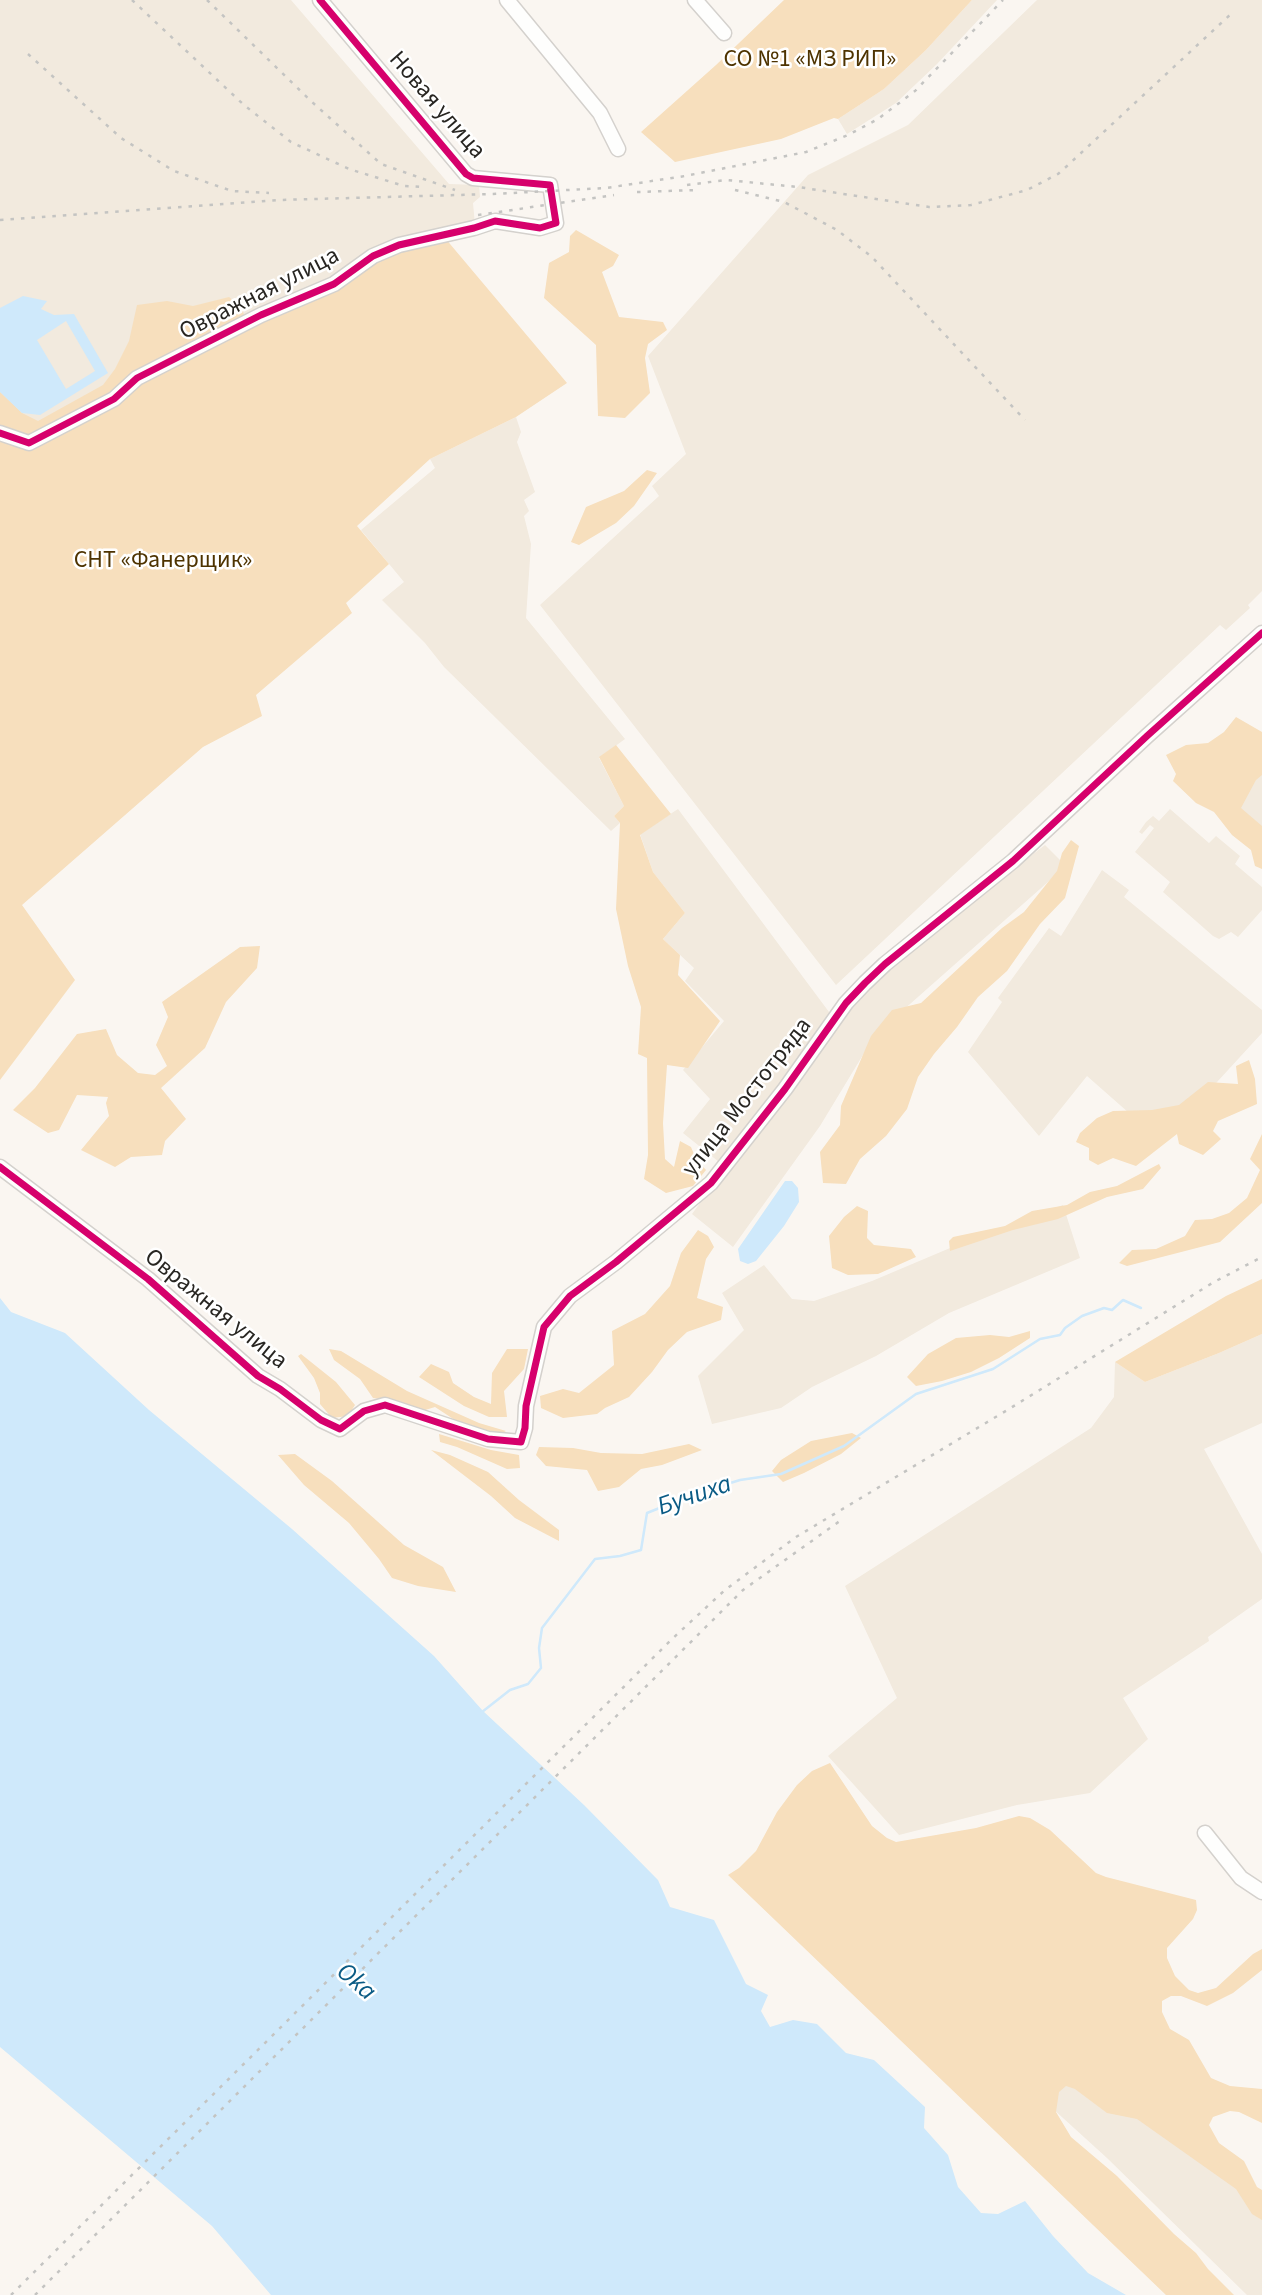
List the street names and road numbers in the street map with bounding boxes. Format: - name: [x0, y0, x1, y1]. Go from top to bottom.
- street label: Новая улица: [381, 46, 491, 166]
- street label: Овражная улица: [175, 242, 345, 348]
- street label: улица Мостотряда: [677, 1013, 819, 1183]
- street label: Овражная улица: [138, 1244, 292, 1376]

